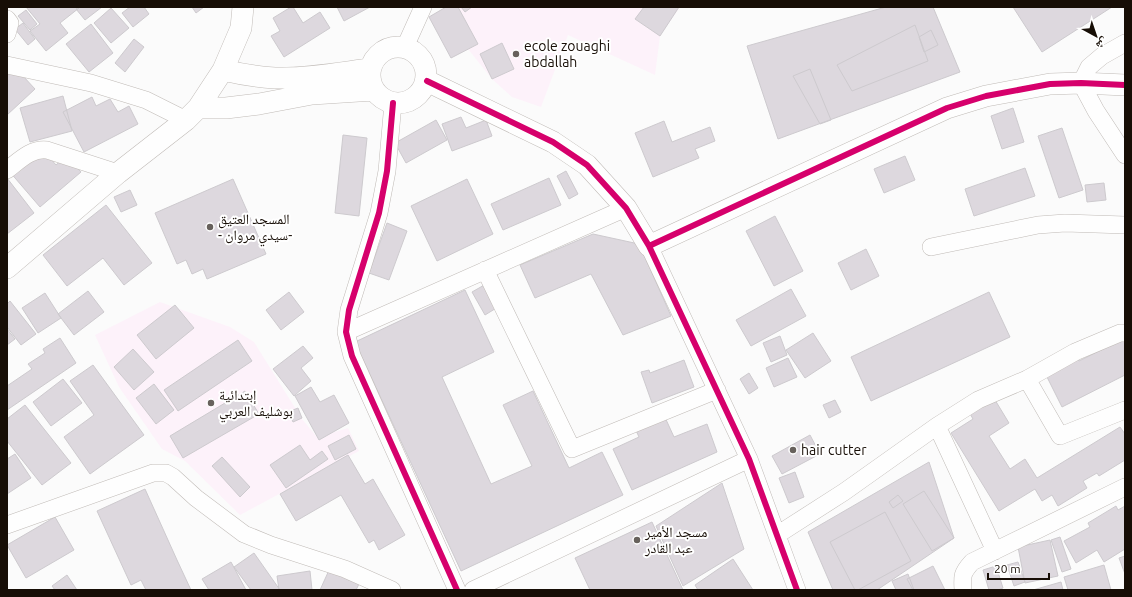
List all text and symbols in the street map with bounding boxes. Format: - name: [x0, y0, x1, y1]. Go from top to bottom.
- north arrow: [1076, 16, 1116, 56]
- text: ش: [1093, 34, 1111, 52]
- place label: ecole zouaghi abdallah: [524, 38, 610, 70]
- marker: ecole zouaghi abdallah: [511, 49, 521, 59]
- place label: المسجد العتيق - سيدي مروان-: [218, 211, 292, 247]
- marker: المسجد العتيق - سيدي مروان-: [205, 222, 215, 232]
- place label: إبتدائية بوشليف العربي: [219, 387, 293, 423]
- marker: إبتدائية بوشليف العربي: [206, 398, 216, 408]
- place label: hair cutter: [801, 442, 867, 458]
- marker: hair cutter: [788, 445, 798, 455]
- place label: مسجد الأمير عبد القادر: [644, 524, 708, 557]
- marker: مسجد الأمير عبد القادر: [632, 535, 642, 545]
- scale bar: [988, 555, 1049, 581]
- text: 20 m: [994, 562, 1021, 575]

